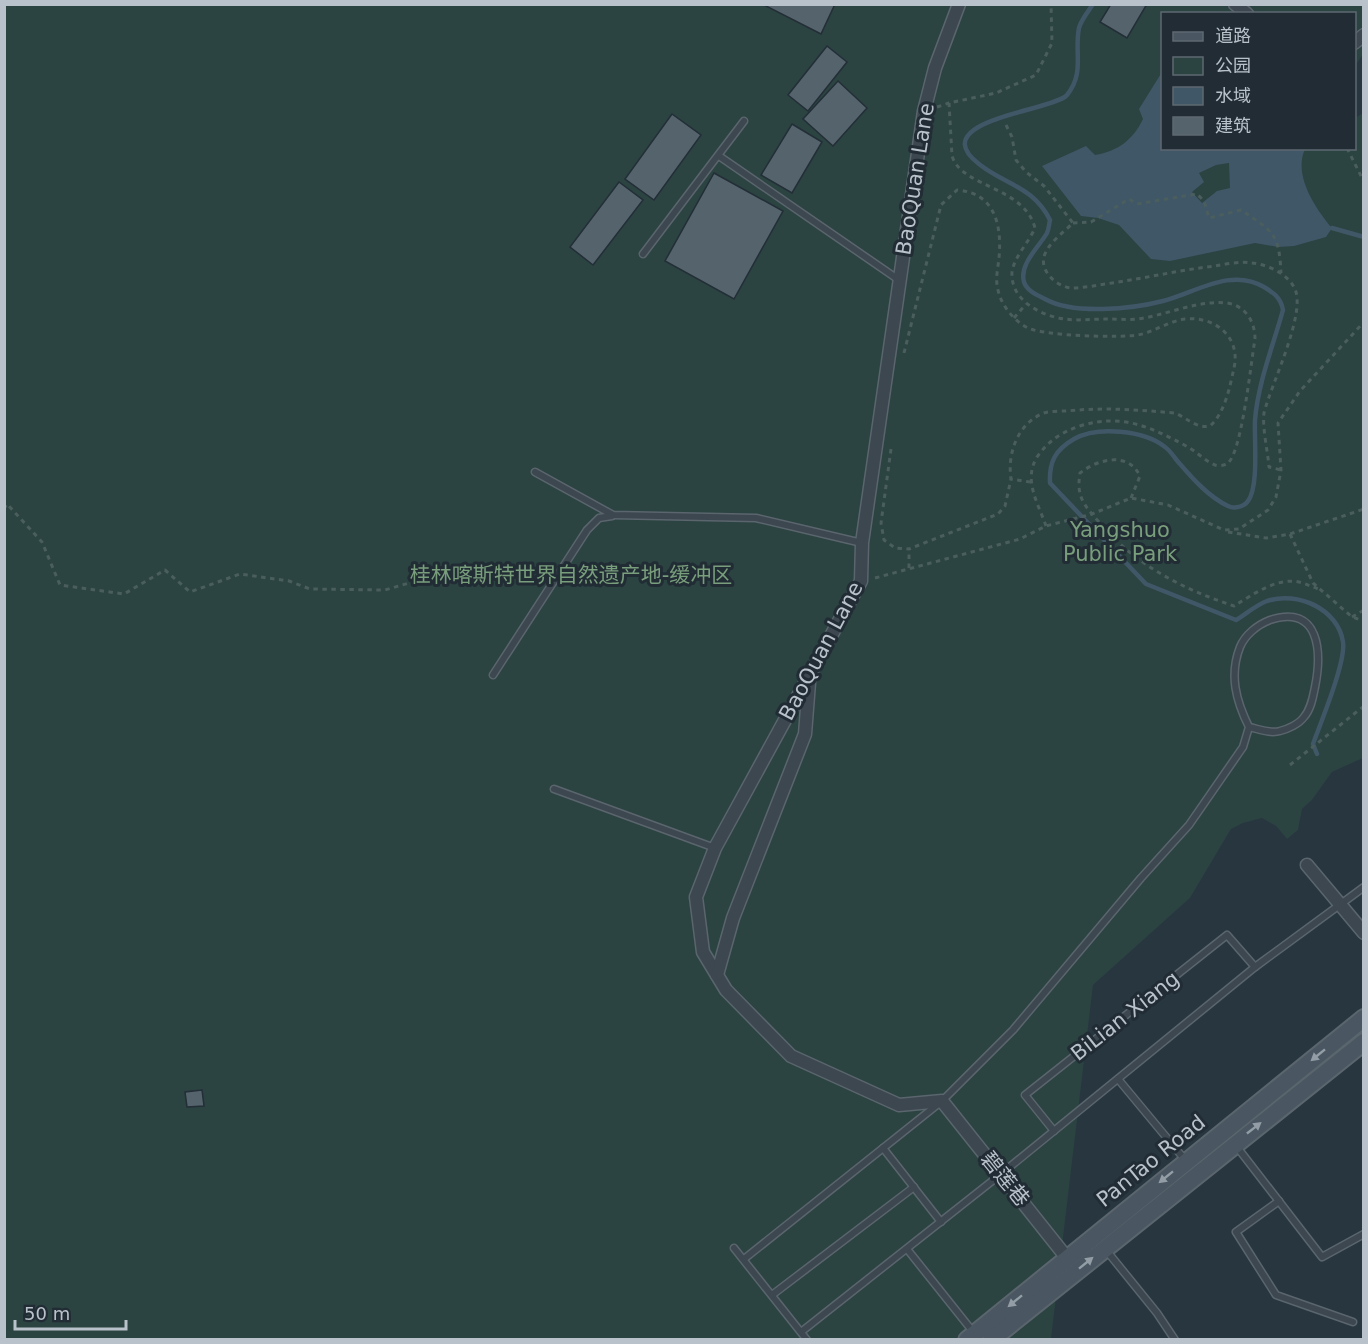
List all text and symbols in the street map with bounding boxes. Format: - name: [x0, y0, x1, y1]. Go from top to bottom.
- legend: [1161, 12, 1356, 150]
- text: 道路: [1215, 25, 1251, 46]
- text: 公园: [1215, 55, 1251, 76]
- text: 水域: [1215, 85, 1251, 106]
- street label: BaoQuan Lane: [891, 101, 939, 257]
- text: 建筑: [1215, 115, 1251, 136]
- park label: Yangshuo Public Park: [1063, 518, 1178, 566]
- park label: 桂林喀斯特世界自然遗产地-缓冲区: [410, 563, 732, 587]
- street label: BaoQuan Lane: [774, 578, 868, 724]
- street label: BiLian Xiang: [1066, 966, 1184, 1066]
- one-way arrow: [1310, 1048, 1326, 1061]
- street label: PanTao Road: [1092, 1110, 1210, 1212]
- one-way arrow: [1247, 1123, 1262, 1135]
- street label: 碧莲巷: [976, 1147, 1034, 1211]
- one-way arrow: [1159, 1171, 1174, 1183]
- one-way arrow: [1078, 1257, 1093, 1270]
- scale bar: [15, 1293, 126, 1331]
- one-way arrow: [1007, 1294, 1023, 1307]
- text: 50 m: [24, 1303, 70, 1324]

